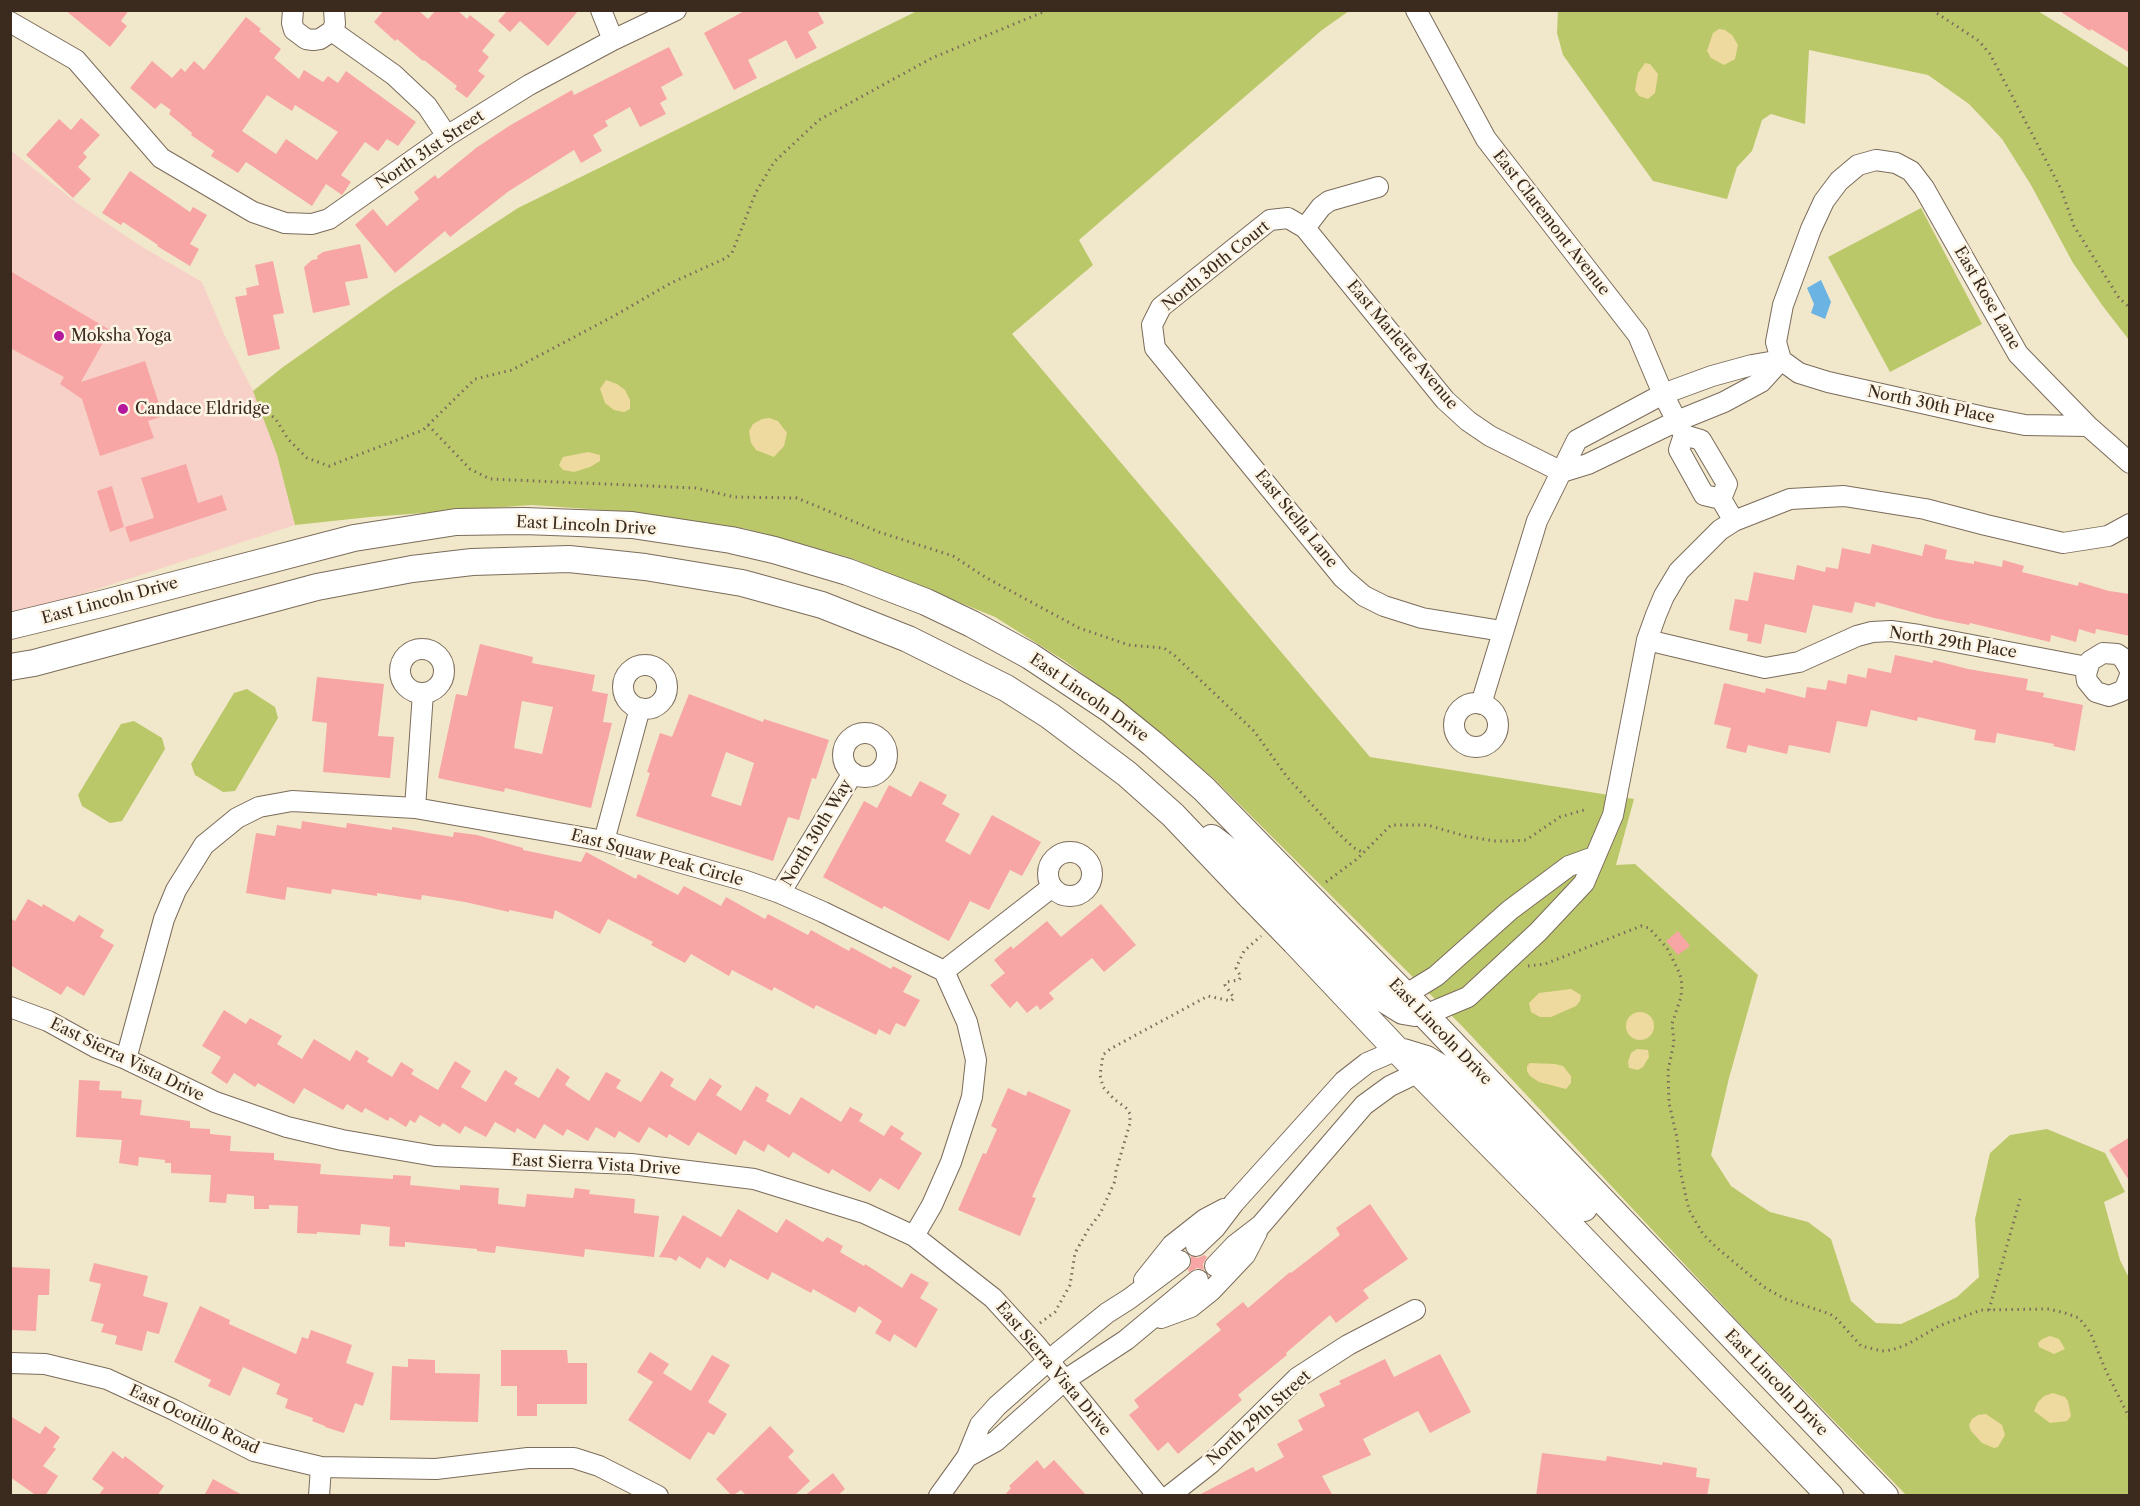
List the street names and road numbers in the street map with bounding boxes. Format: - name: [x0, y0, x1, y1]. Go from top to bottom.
- street label: North 31st Street: [372, 107, 488, 193]
- street label: East Claremont Avenue: [1488, 147, 1614, 299]
- street label: North 30th Court: [1158, 217, 1274, 315]
- street label: East Rose Lane: [1950, 243, 2024, 353]
- street label: East Marlette Avenue: [1342, 277, 1462, 413]
- street label: North 30th Place: [1866, 382, 1996, 428]
- street label: East Stella Lane: [1251, 466, 1341, 572]
- street label: East Lincoln Drive: [515, 513, 657, 539]
- street label: East Lincoln Drive: [40, 574, 180, 628]
- street label: North 29th Place: [1888, 623, 2018, 663]
- street label: East Lincoln Drive: [1026, 650, 1152, 746]
- street label: North 30th Way: [778, 776, 856, 890]
- street label: East Squaw Peak Circle: [569, 826, 745, 890]
- street label: East Lincoln Drive: [1384, 975, 1496, 1089]
- street label: East Sierra Vista Drive: [47, 1014, 207, 1106]
- street label: East Sierra Vista Drive: [511, 1151, 681, 1179]
- street label: East Sierra Vista Drive: [991, 1298, 1115, 1440]
- street label: East Lincoln Drive: [1720, 1326, 1832, 1440]
- street label: North 29th Street: [1203, 1366, 1315, 1470]
- street label: East Ocotillo Road: [126, 1381, 262, 1459]

